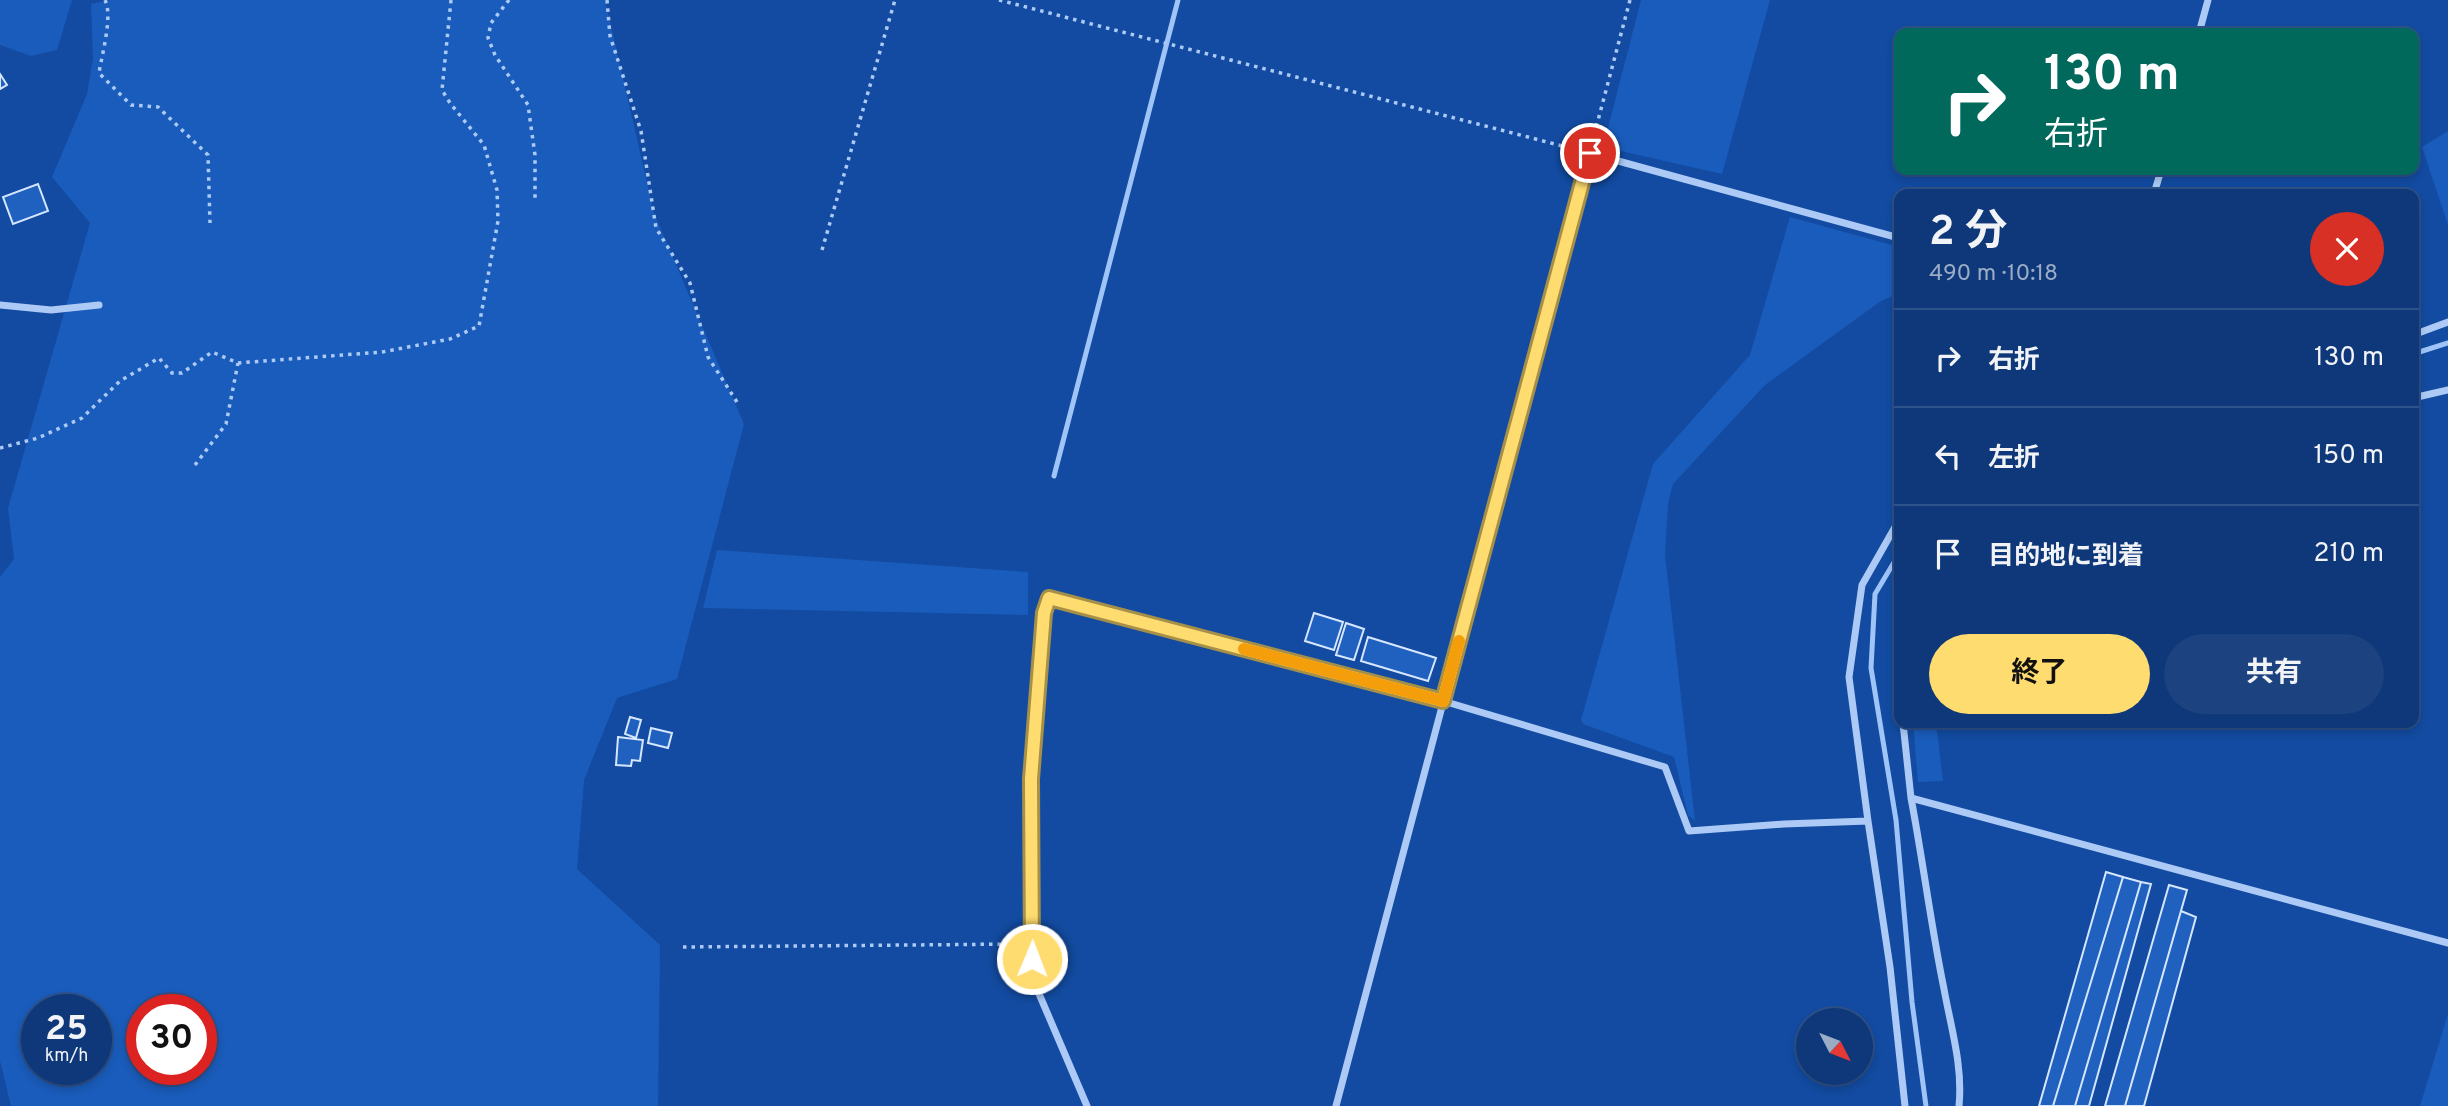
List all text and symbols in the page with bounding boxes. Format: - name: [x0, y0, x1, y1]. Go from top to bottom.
- text: 130 m: [2044, 46, 2180, 108]
- icon: right: [1929, 56, 2020, 147]
- text: 右折: [2044, 116, 2108, 156]
- pin: [1560, 123, 1620, 183]
- icon: arrive: [1571, 134, 1609, 172]
- text: 2 分: [1929, 207, 2007, 260]
- button: close: [2310, 212, 2384, 286]
- text: 490 m · 10:18: [1929, 260, 2058, 289]
- icon: right: [1929, 339, 1967, 377]
- text: 130 m: [2314, 342, 2384, 375]
- text: 右折: [1988, 345, 2040, 378]
- icon: left: [1929, 437, 1967, 475]
- text: 150 m: [2313, 440, 2384, 473]
- text: 左折: [1988, 443, 2040, 476]
- icon: arrive: [1929, 535, 1967, 573]
- text: 210 m: [2314, 538, 2384, 571]
- text: 目的地に到着: [1988, 541, 2144, 574]
- button: 終了: [1929, 634, 2150, 714]
- button: 共有: [2164, 634, 2384, 714]
- position arrow: [995, 922, 1069, 996]
- speed limit sign: 30: [126, 994, 217, 1085]
- text: 25: [45, 1008, 88, 1052]
- north arrow: [1796, 1008, 1872, 1085]
- map controls: [1796, 1008, 1873, 1085]
- text: km/h: [45, 1045, 88, 1068]

